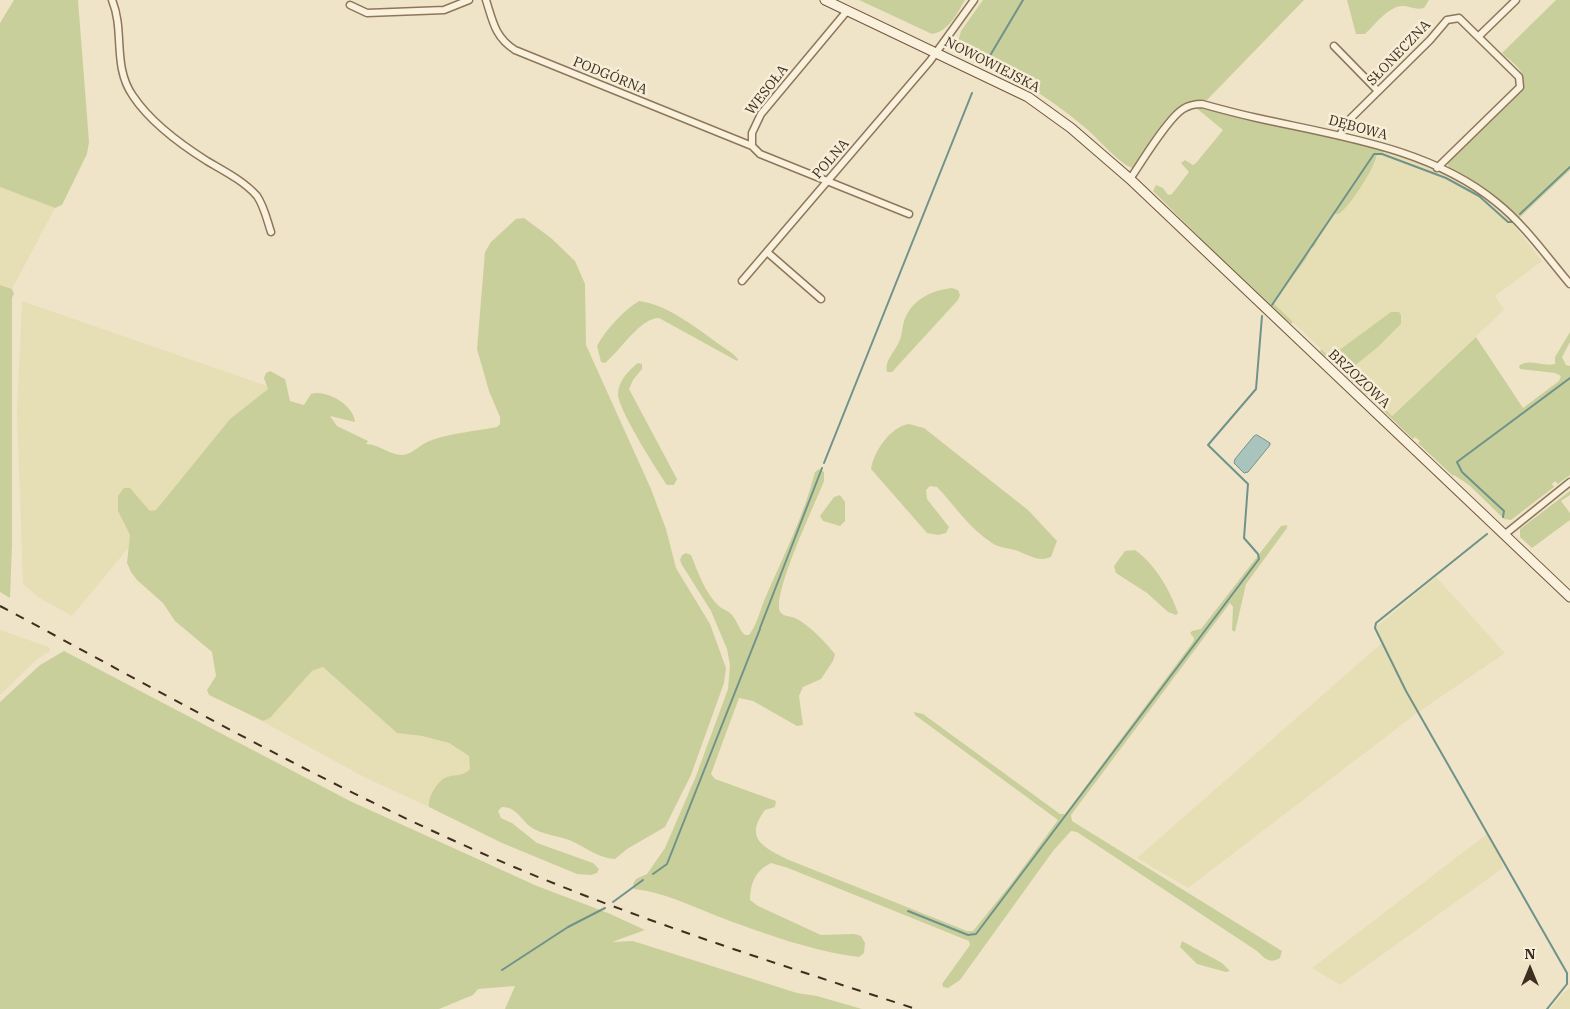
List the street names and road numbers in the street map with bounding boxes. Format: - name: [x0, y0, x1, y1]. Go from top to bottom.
- street label: SŁONECZNA: [1364, 17, 1434, 89]
- street label: NOWOWIEJSKA: [941, 34, 1043, 96]
- street label: PODGÓRNA: [570, 53, 650, 99]
- street label: WESOŁA: [742, 62, 792, 118]
- street label: DĘBOWA: [1327, 112, 1389, 144]
- street label: POLNA: [809, 136, 853, 182]
- street label: BRZOZOWA: [1325, 346, 1393, 412]

